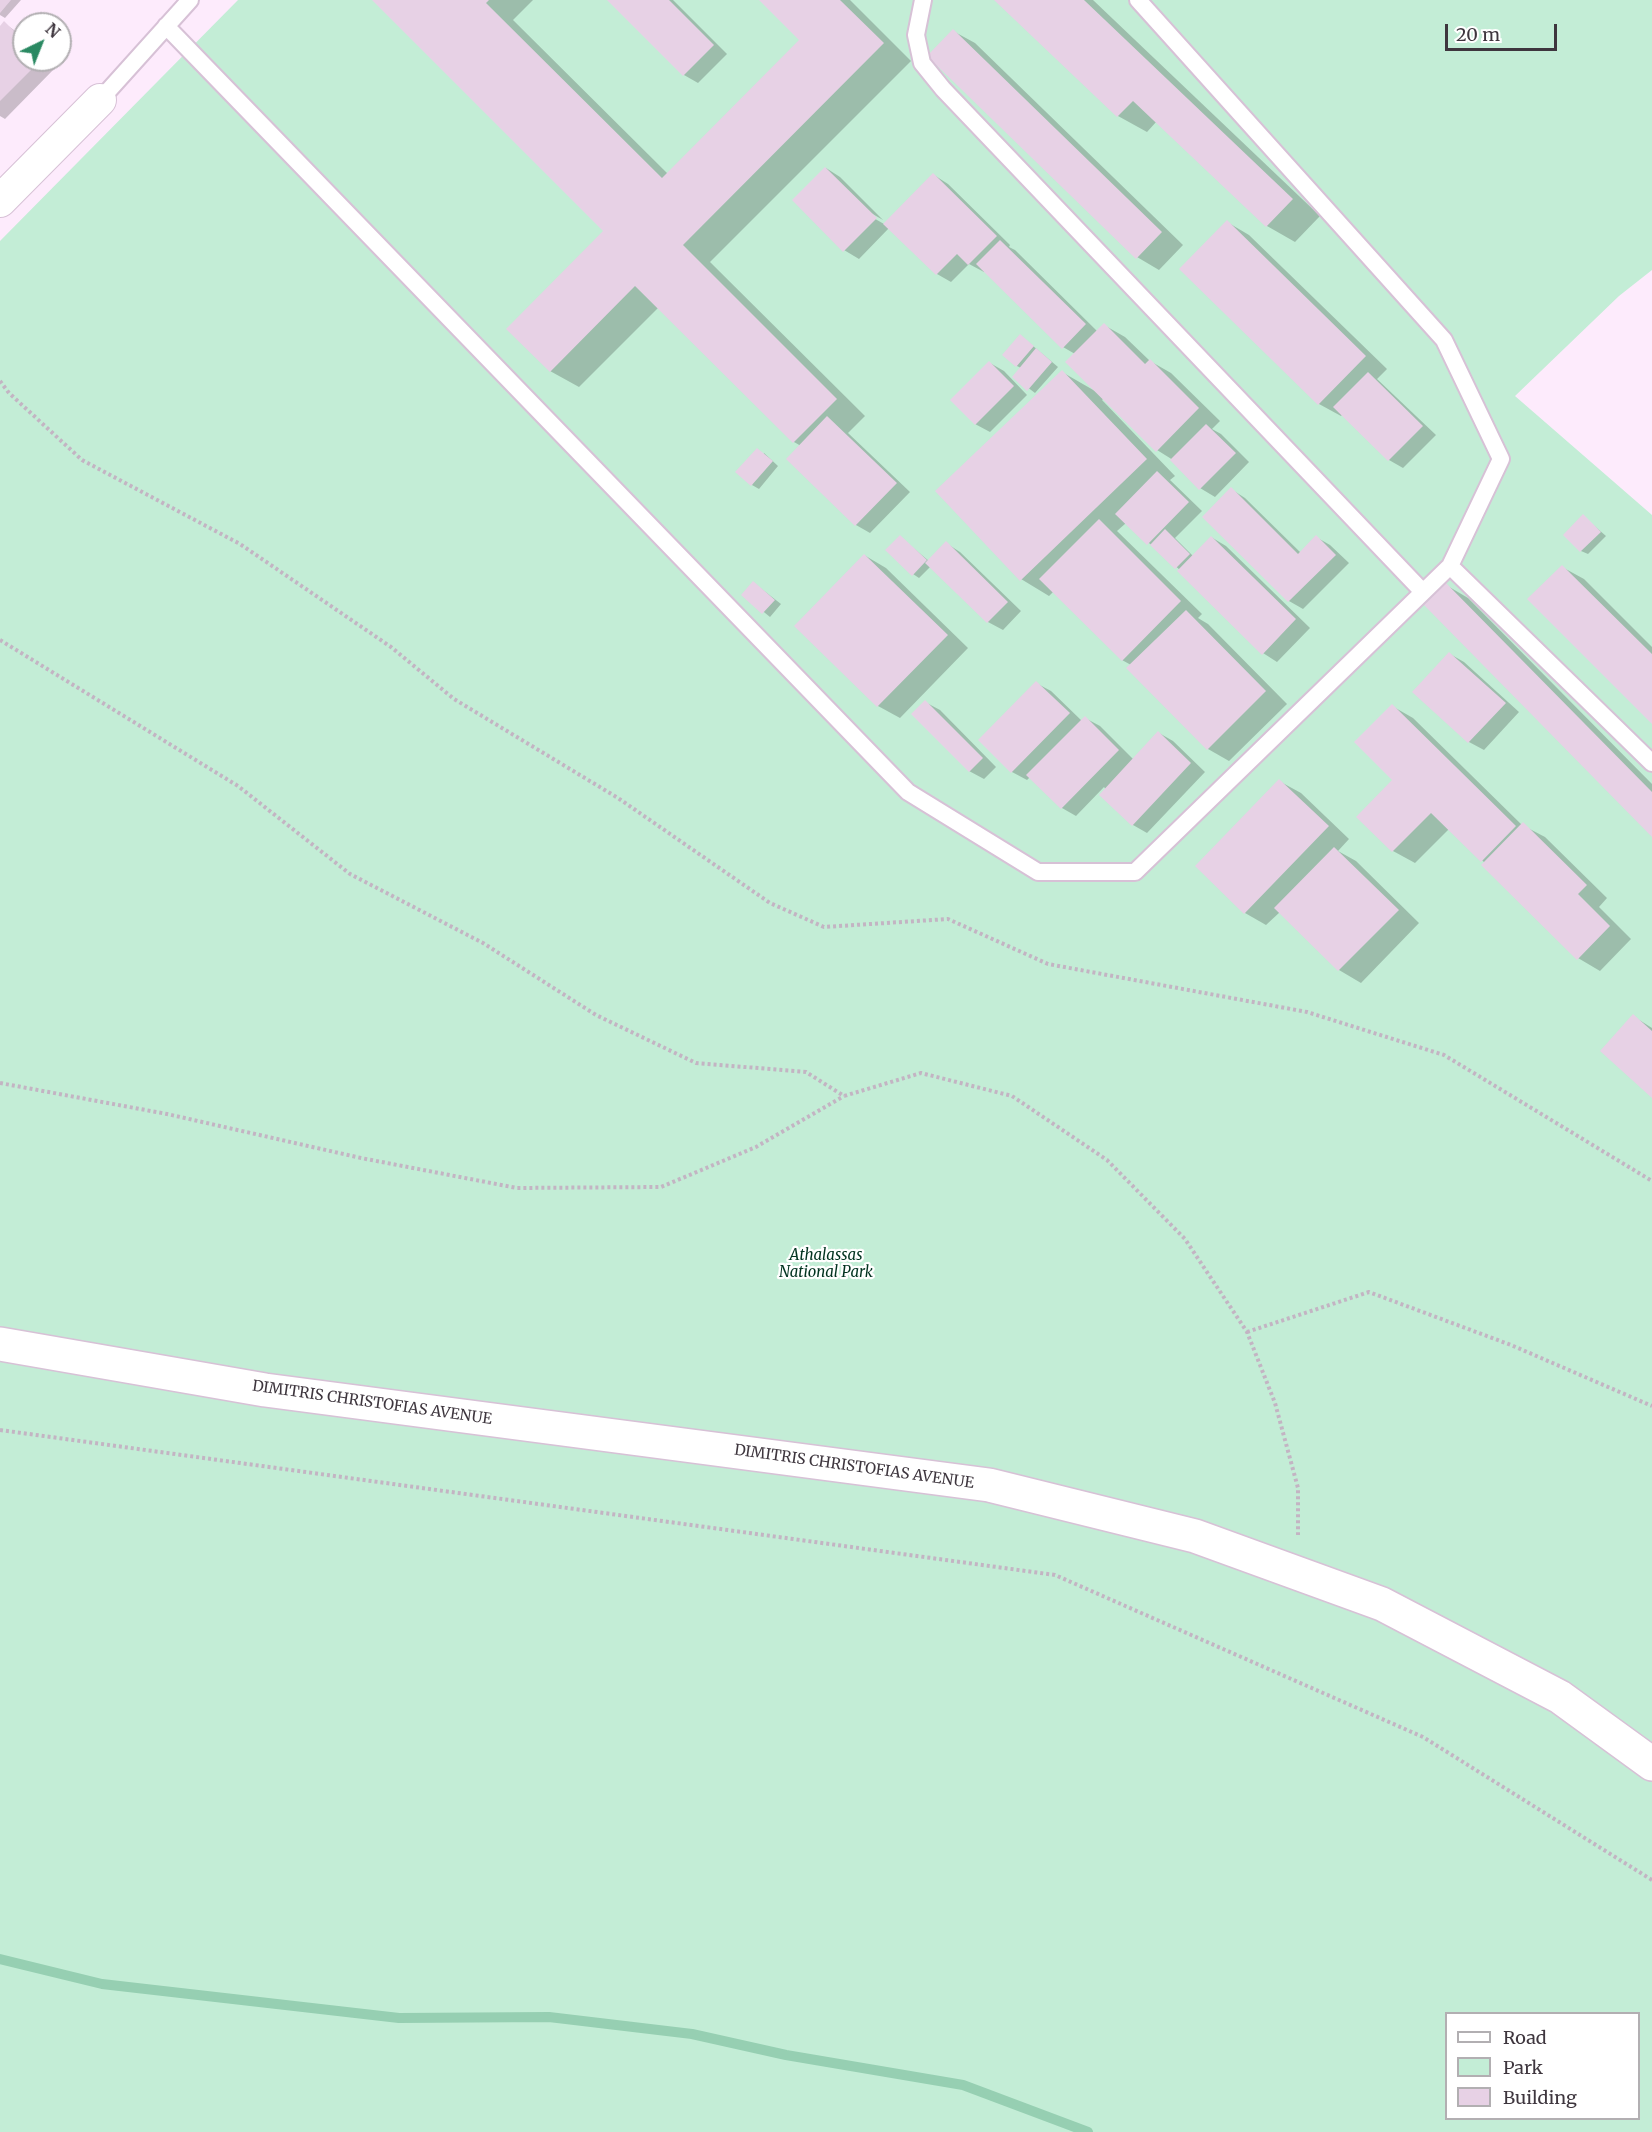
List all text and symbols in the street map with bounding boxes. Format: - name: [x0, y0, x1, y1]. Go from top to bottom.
- north arrow: [12, 12, 72, 72]
- scale bar: [1448, 12, 1560, 50]
- text: N: [41, 19, 64, 42]
- text: 20 m: [1456, 23, 1500, 46]
- park label: Athalassas National Park: [779, 1247, 873, 1282]
- street label: DIMITRIS CHRISTOFIAS AVENUE: [251, 1377, 493, 1429]
- street label: DIMITRIS CHRISTOFIAS AVENUE: [733, 1441, 975, 1493]
- legend: [1445, 2012, 1640, 2120]
- text: Road: [1503, 2026, 1547, 2049]
- text: Park: [1503, 2056, 1543, 2079]
- text: Building: [1503, 2086, 1577, 2109]

